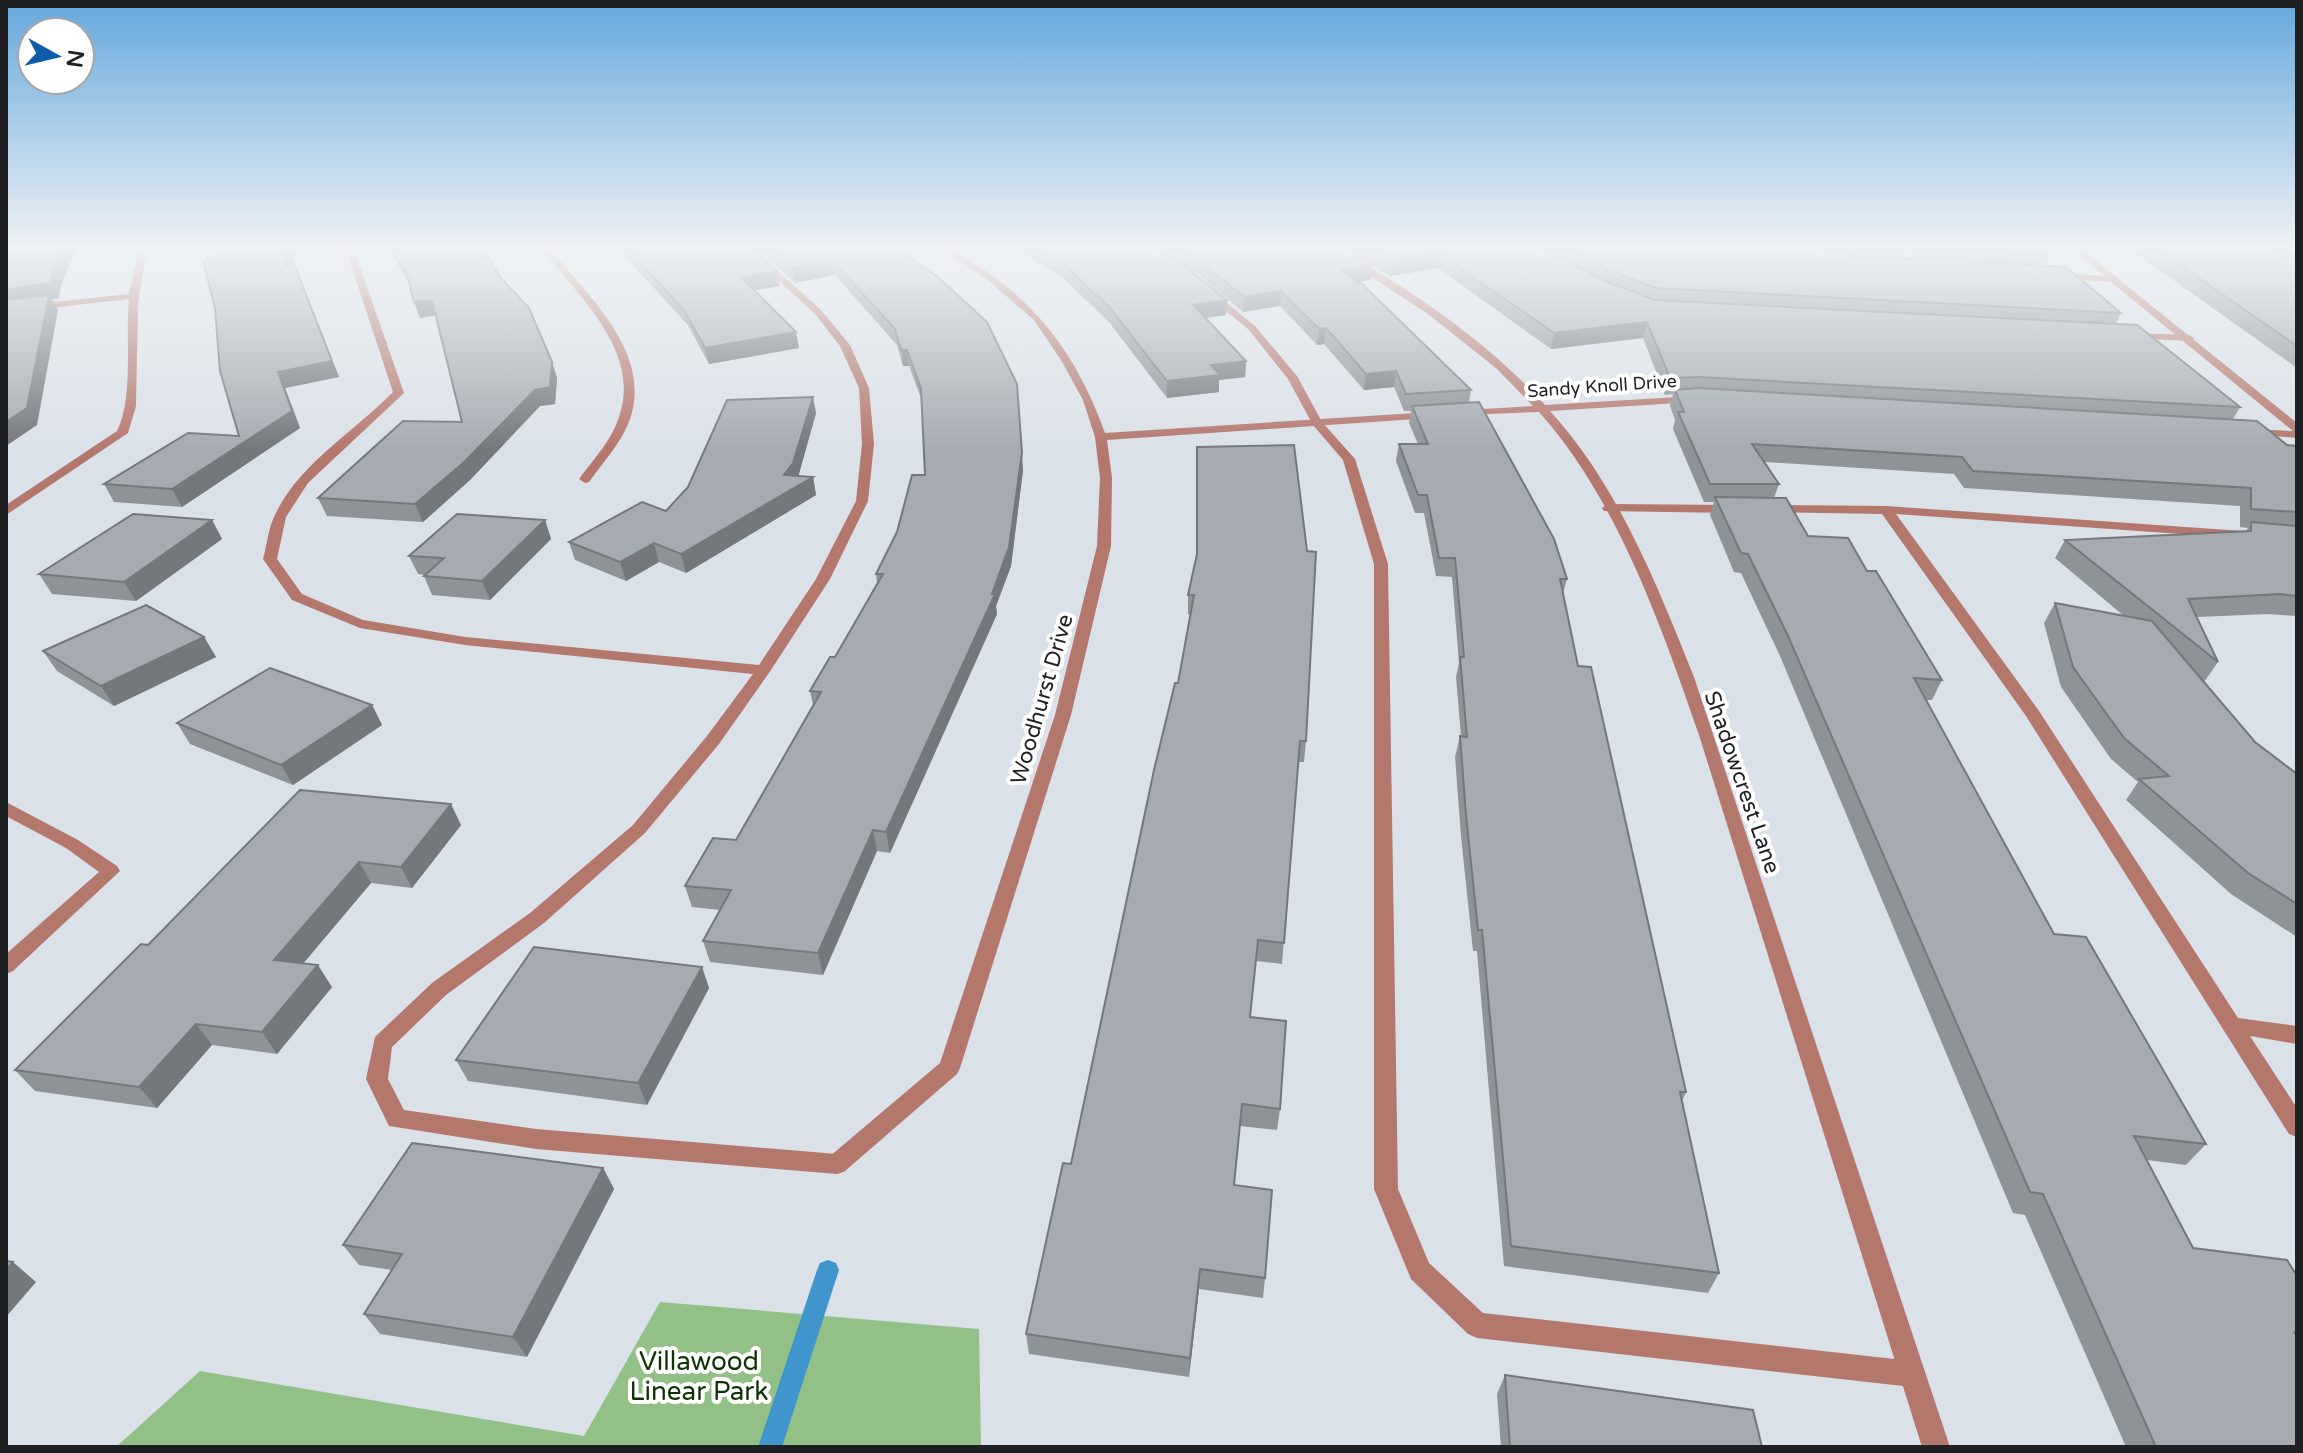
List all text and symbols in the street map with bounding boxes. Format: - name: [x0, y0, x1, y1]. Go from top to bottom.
- north arrow: [16, 16, 96, 96]
- text: N: [61, 48, 89, 69]
- street label: Sandy Knoll Drive: [1527, 370, 1677, 402]
- street label: Woodhurst Drive: [1005, 611, 1079, 787]
- street label: Shadowcrest Lane: [1699, 688, 1785, 877]
- park label: Villawood Linear Park: [630, 1346, 768, 1407]

